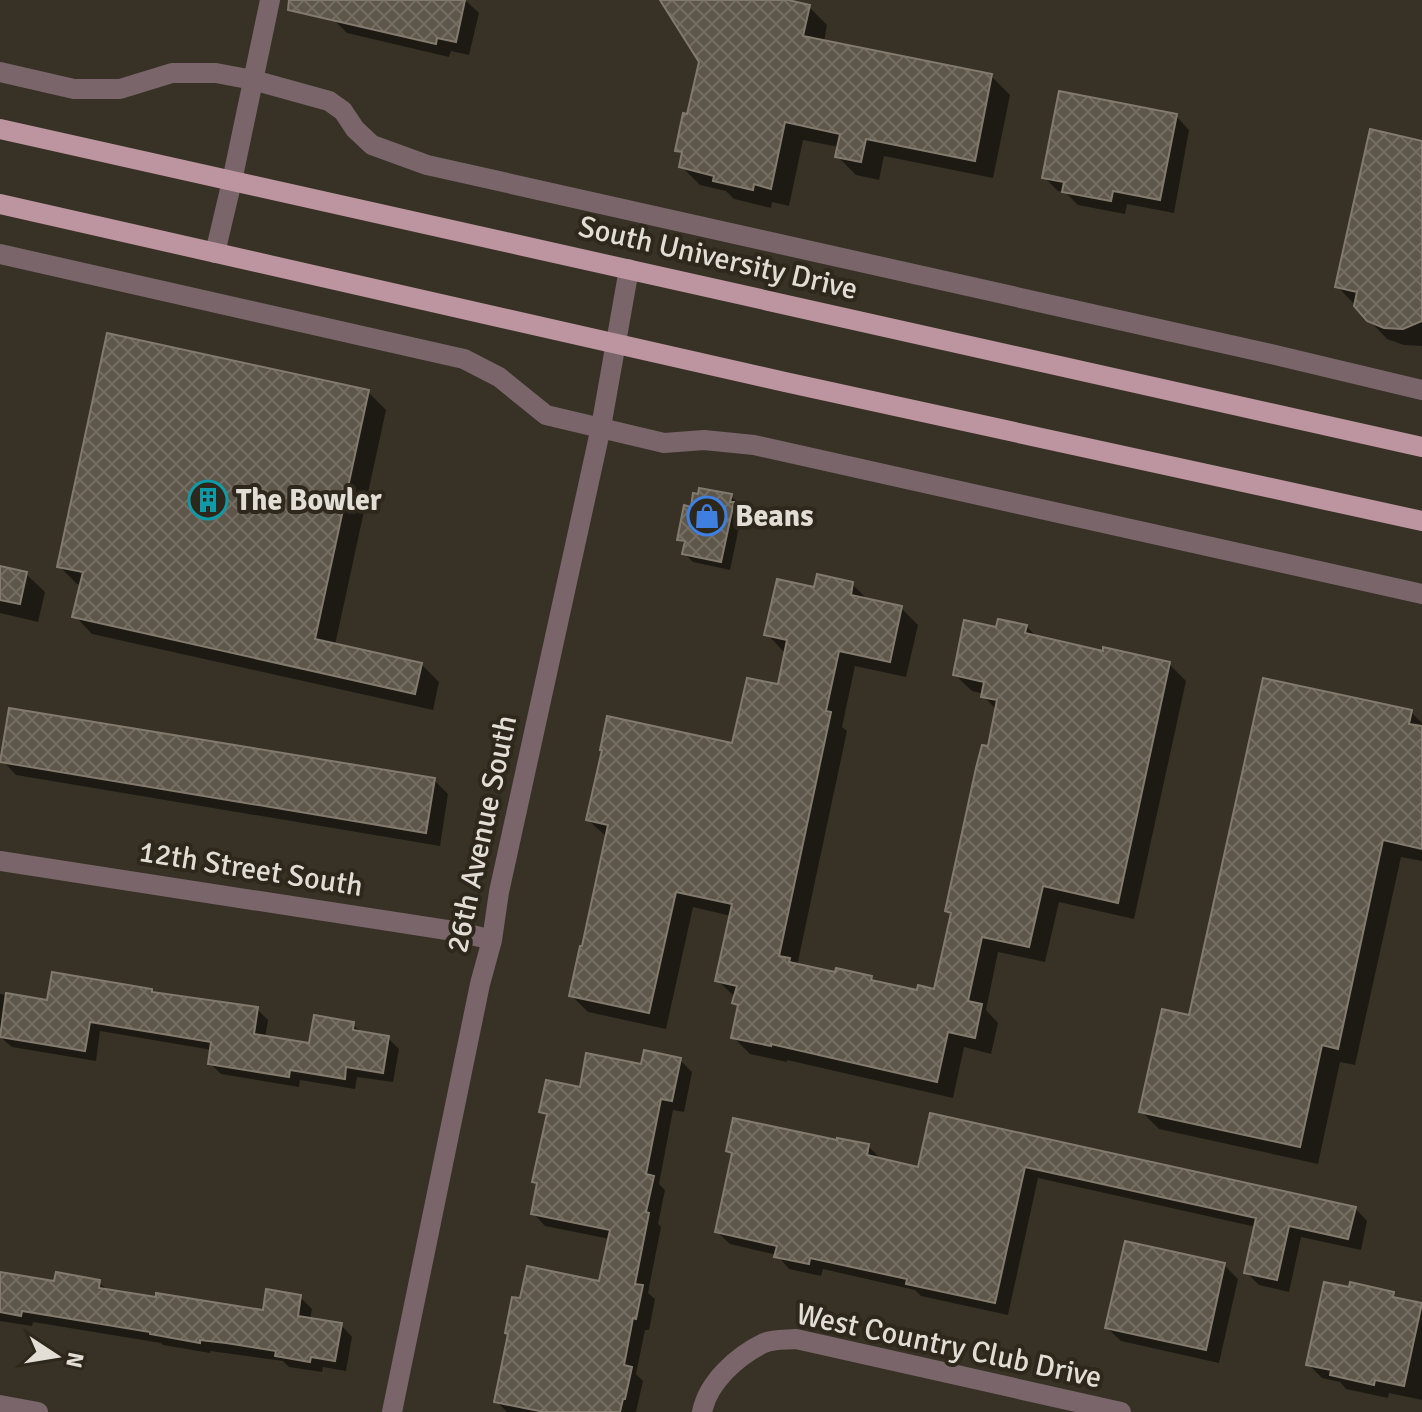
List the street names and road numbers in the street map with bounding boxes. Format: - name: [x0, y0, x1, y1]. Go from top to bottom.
- street label: South University Drive: [575, 208, 861, 308]
- street label: 26th Avenue South: [439, 712, 525, 956]
- street label: 12th Street South: [136, 833, 366, 905]
- street label: West Country Club Drive: [793, 1296, 1105, 1396]

